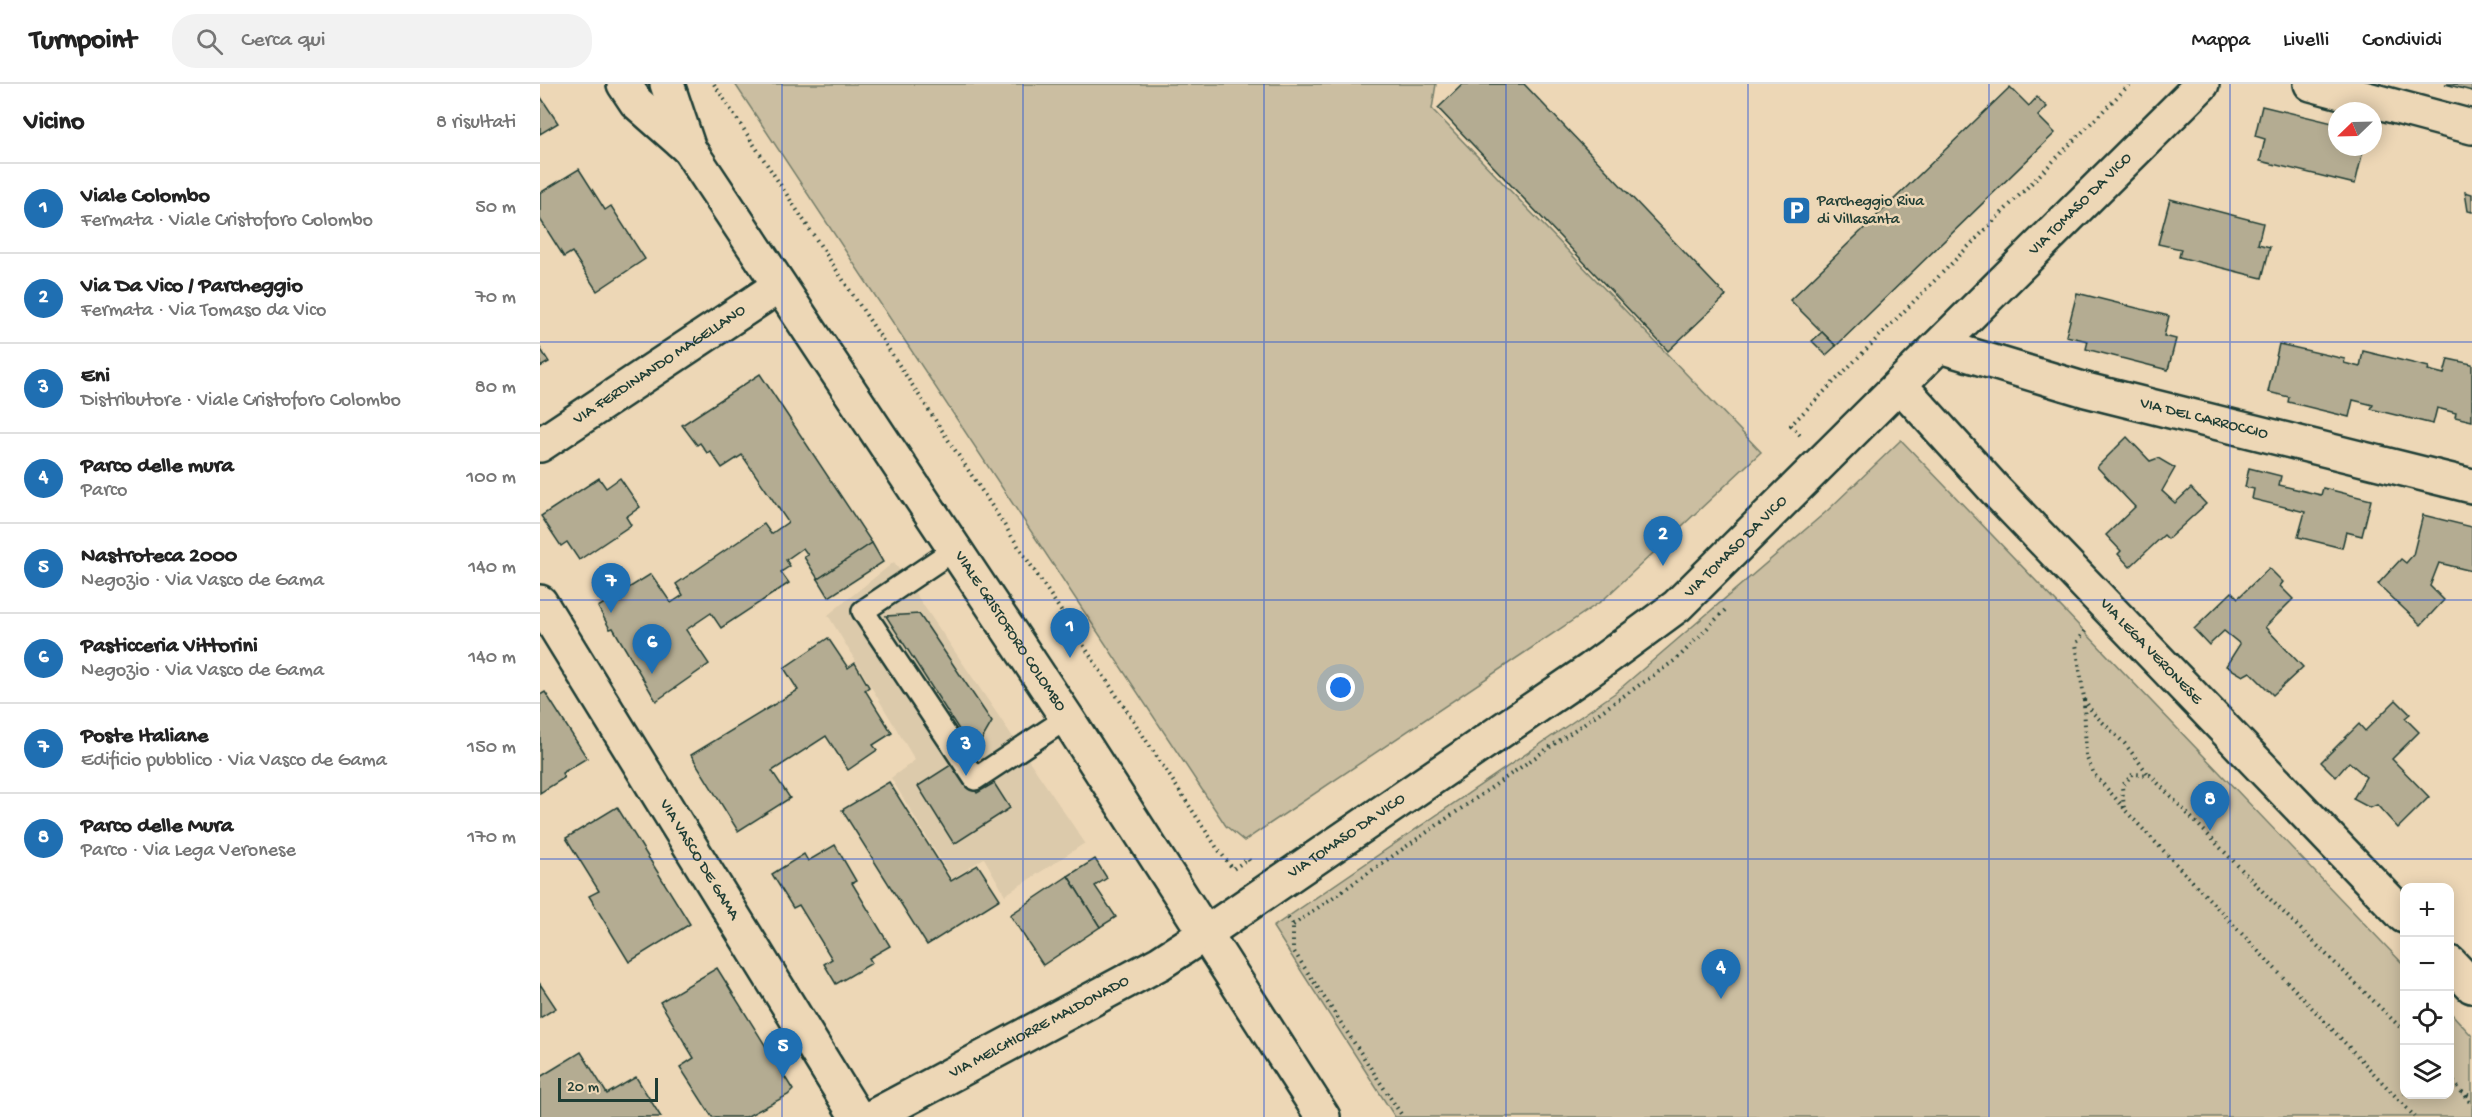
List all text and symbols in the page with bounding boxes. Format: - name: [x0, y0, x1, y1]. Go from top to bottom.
- search box: [172, 14, 592, 68]
- text: Turnpoint: [30, 25, 136, 58]
- icon: search: [193, 25, 226, 58]
- text: Cerca qui: [241, 28, 325, 54]
- text: Mappa: [2191, 29, 2250, 54]
- text: Livelli: [2283, 29, 2329, 54]
- text: Condividi: [2362, 29, 2442, 54]
- north arrow: [2328, 102, 2382, 156]
- text: Vicino: [24, 108, 84, 139]
- text: 8 risultati: [436, 112, 516, 135]
- street label: VIA TOMASO DA VICO: [2025, 149, 2137, 260]
- text: Viale Colombo: [81, 184, 210, 210]
- place label: Parcheggio Riva di Villasanta: [1816, 193, 1925, 230]
- parking icon: Parcheggio Riva di Villasanta: [1780, 195, 1812, 227]
- text: 1: [39, 197, 48, 220]
- text: 50 m: [475, 197, 516, 220]
- text: Fermata · Viale Cristoforo Colombo: [81, 210, 373, 233]
- text: Via Da Vico / Parcheggio: [81, 274, 303, 300]
- text: 2: [39, 287, 48, 310]
- text: 70 m: [475, 287, 516, 310]
- text: Fermata · Via Tomaso da Vico: [81, 300, 326, 323]
- street label: VIA FERDINANDO MAGELLANO: [569, 301, 750, 430]
- text: Eni: [81, 364, 110, 390]
- text: 3: [38, 377, 49, 400]
- text: 80 m: [475, 377, 516, 400]
- text: Distributore · Viale Cristoforo Colombo: [81, 390, 401, 413]
- street label: VIA DEL CARROCCIO: [2137, 394, 2270, 444]
- text: Parco delle mura: [81, 454, 234, 480]
- text: 4: [39, 467, 48, 490]
- text: 100 m: [466, 467, 516, 490]
- text: Parco: [81, 480, 127, 503]
- street label: VIA TOMASO DA VICO: [1680, 491, 1792, 603]
- pin: 2: [1644, 516, 1682, 566]
- text: Nastroteca 2000: [81, 544, 237, 570]
- street label: VIALE CRISTOFORO COLOMBO: [949, 547, 1070, 716]
- text: 5: [38, 557, 49, 580]
- text: 140 m: [468, 557, 516, 580]
- pin: 7: [592, 564, 630, 613]
- text: Negozio · Via Vasco de Gama: [81, 570, 324, 593]
- street label: VIA LEGA VERONESE: [2094, 594, 2206, 710]
- pin: 1: [1050, 608, 1090, 658]
- pin: 6: [632, 624, 672, 674]
- text: Pasticceria Vittorini: [81, 634, 258, 660]
- text: 6: [38, 647, 49, 670]
- text: 140 m: [468, 647, 516, 670]
- text: Negozio · Via Vasco de Gama: [81, 660, 324, 683]
- your location: [1326, 673, 1355, 702]
- text: Poste Italiane: [81, 724, 208, 750]
- pin: 3: [946, 726, 986, 776]
- text: 7: [38, 737, 49, 760]
- text: 150 m: [467, 737, 516, 760]
- text: Edificio pubblico · Via Vasco de Gama: [81, 750, 387, 773]
- pin: 8: [2190, 782, 2230, 831]
- street label: VIA TOMASO DA VICO: [1284, 789, 1410, 884]
- street label: VIA VASCO DE GAMA: [654, 795, 744, 925]
- text: Parco delle Mura: [81, 814, 233, 840]
- text: 8: [38, 827, 49, 850]
- text: 170 m: [467, 827, 516, 850]
- text: Parco · Via Lega Veronese: [81, 840, 296, 863]
- map controls: [2400, 883, 2454, 1099]
- button: +: [2400, 883, 2454, 937]
- button: −: [2400, 937, 2454, 991]
- pin: 4: [1702, 950, 1740, 999]
- street label: VIA MELCHIORRE MALDONADO: [945, 971, 1133, 1084]
- button: locate: [2400, 991, 2454, 1045]
- pin: 5: [764, 1028, 802, 1078]
- button: layers: [2400, 1045, 2454, 1099]
- scale bar: [558, 1075, 658, 1102]
- text: 20 m: [567, 1079, 599, 1098]

